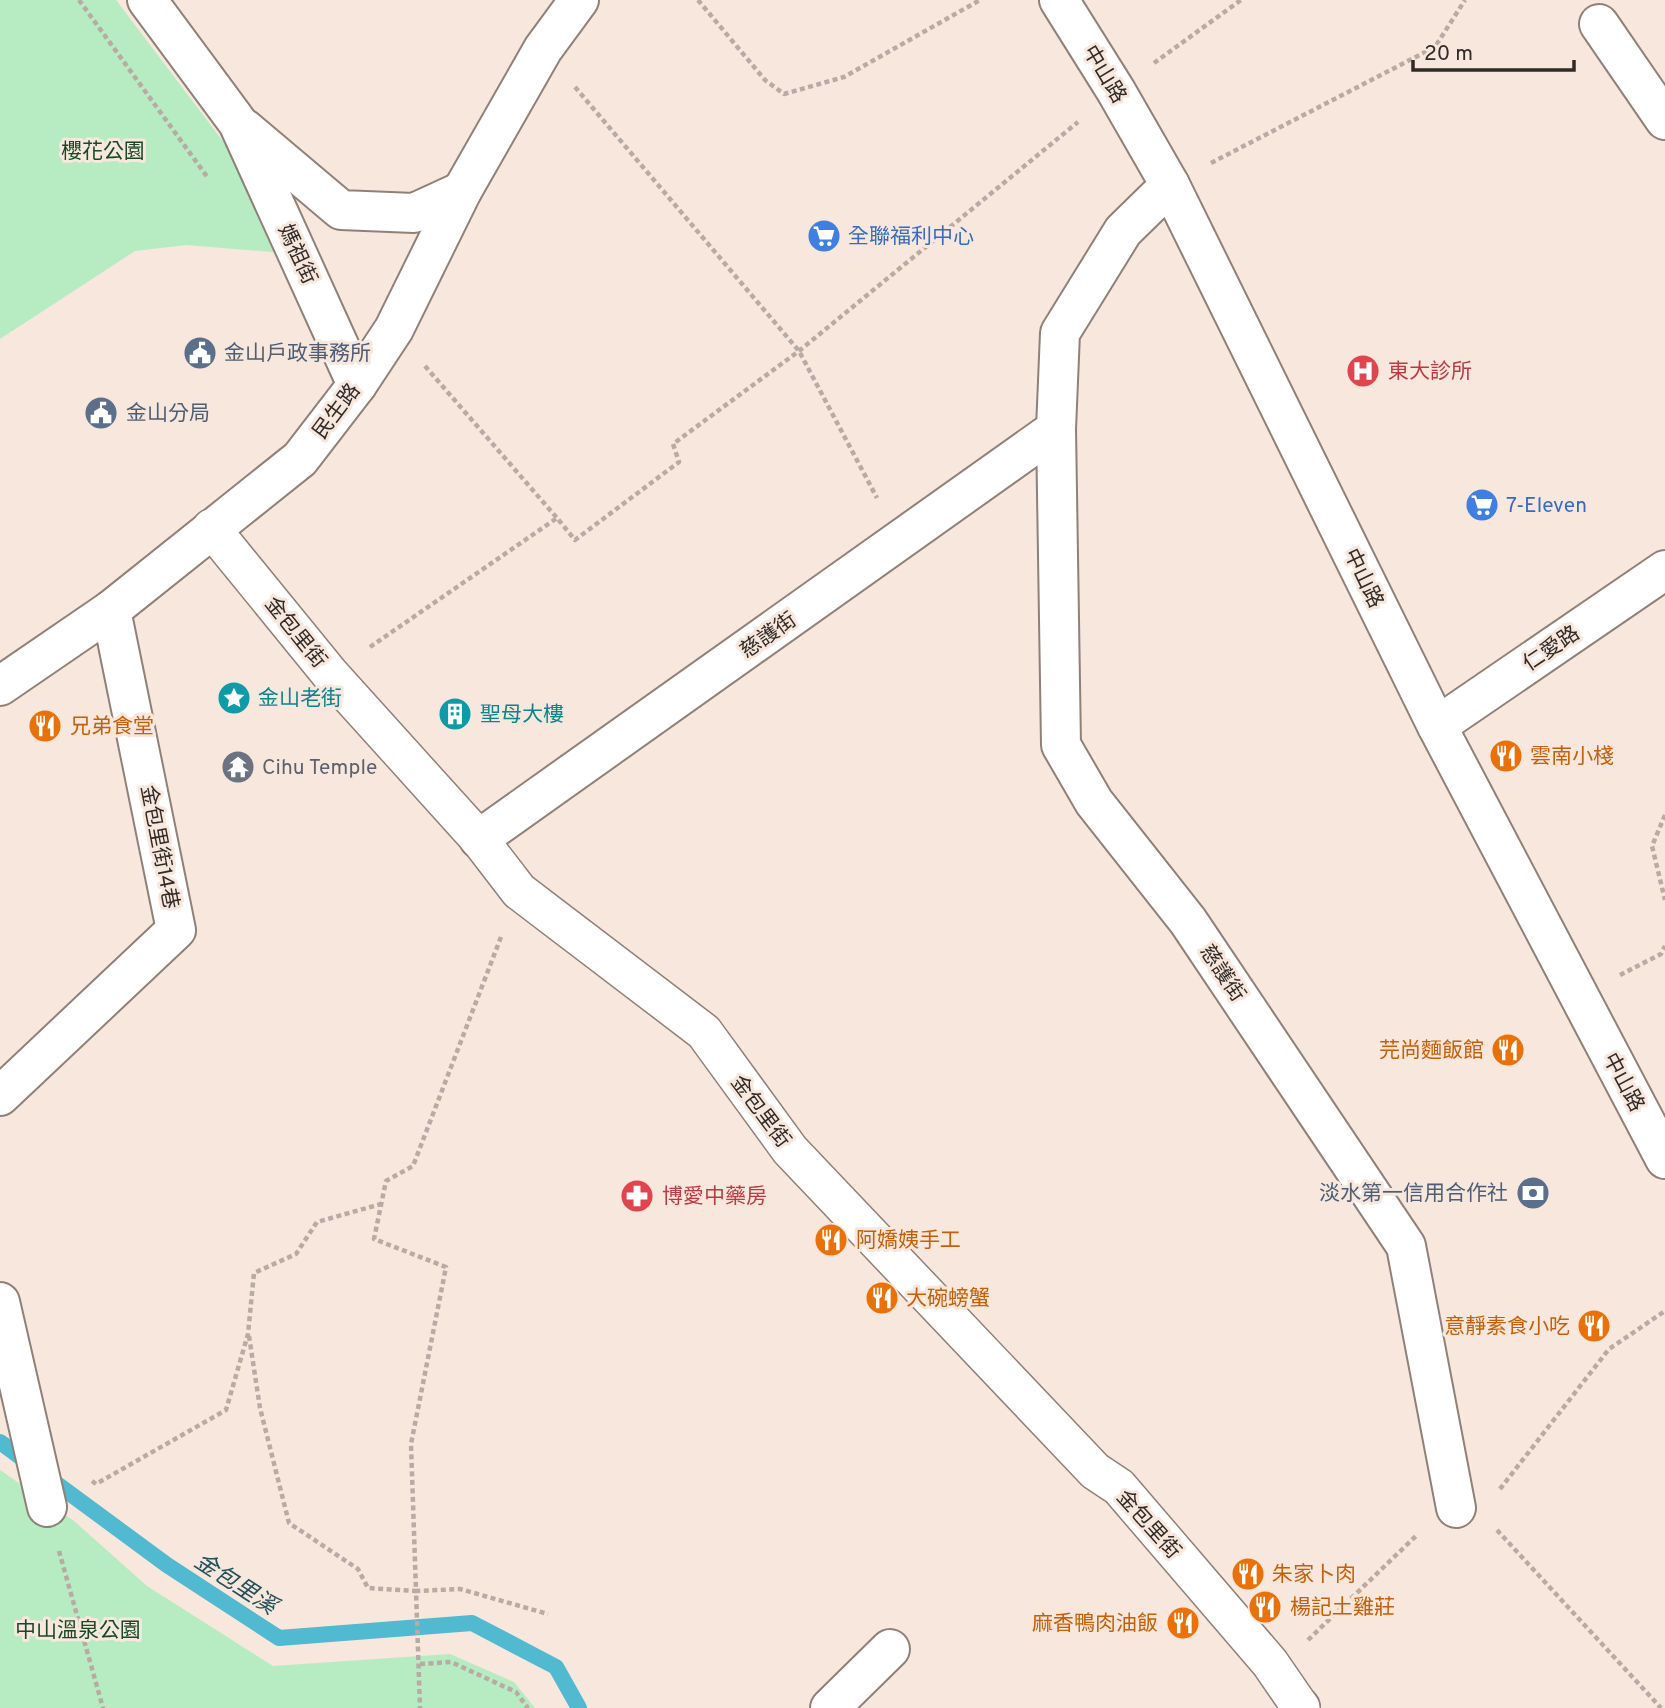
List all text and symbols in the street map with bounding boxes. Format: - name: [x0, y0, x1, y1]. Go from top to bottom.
- scale bar: [1413, 28, 1574, 72]
- street label: 中山路: [1076, 41, 1132, 109]
- text: 20 m: [1424, 41, 1473, 68]
- park label: 櫻花公園: [61, 139, 145, 166]
- supermarket icon: 全聯福利中心: [805, 217, 843, 255]
- street label: 媽祖街: [271, 220, 322, 289]
- place label: 全聯福利中心: [848, 224, 974, 251]
- public building icon: 金山戶政事務所: [181, 334, 219, 372]
- place label: 金山戶政事務所: [224, 341, 371, 368]
- hospital icon: 東大診所: [1344, 352, 1382, 390]
- place label: 東大診所: [1388, 359, 1472, 386]
- street label: 民生路: [307, 379, 367, 445]
- public building icon: 金山分局: [82, 394, 120, 432]
- place label: 金山分局: [126, 401, 210, 428]
- supermarket icon: 7-Eleven: [1463, 486, 1501, 524]
- place label: 7-Eleven: [1506, 493, 1587, 520]
- street label: 中山路: [1337, 544, 1389, 613]
- street label: 金包里街: [258, 592, 332, 674]
- street label: 慈護街: [735, 607, 802, 665]
- street label: 仁愛路: [1518, 620, 1586, 678]
- place icon: 金山老街: [215, 679, 253, 717]
- place label: 金山老街: [258, 686, 342, 713]
- building icon: 聖母大樓: [436, 695, 474, 733]
- place label: 聖母大樓: [480, 702, 564, 729]
- restaurant icon: 兄弟食堂: [26, 707, 64, 745]
- place label: 兄弟食堂: [70, 714, 154, 741]
- restaurant icon: 雲南小棧: [1487, 737, 1525, 775]
- place label: 雲南小棧: [1530, 744, 1614, 771]
- temple icon: Cihu Temple: [219, 748, 257, 786]
- place label: Cihu Temple: [262, 755, 377, 782]
- street label: 金包里街14巷: [133, 783, 184, 911]
- street label: 慈護街: [1193, 940, 1251, 1008]
- restaurant icon: 芫尚麵飯館: [1489, 1031, 1527, 1069]
- place label: 芫尚麵飯館: [1379, 1038, 1484, 1065]
- street label: 中山路: [1596, 1049, 1649, 1117]
- street label: 金包里街: [724, 1070, 796, 1154]
- bank icon: 淡水第一信用合作社: [1514, 1174, 1552, 1212]
- pharmacy icon: 博愛中藥房: [618, 1177, 656, 1215]
- place label: 淡水第一信用合作社: [1319, 1181, 1508, 1208]
- place label: 博愛中藥房: [662, 1184, 767, 1211]
- restaurant icon: 阿嬌姨手工: [812, 1221, 850, 1259]
- place label: 阿嬌姨手工: [856, 1228, 961, 1255]
- restaurant icon: 大碗螃蟹: [863, 1279, 901, 1317]
- place label: 大碗螃蟹: [906, 1286, 990, 1313]
- restaurant icon: 意靜素食小吃: [1575, 1307, 1613, 1345]
- place label: 意靜素食小吃: [1444, 1314, 1570, 1341]
- street label: 金包里街: [1110, 1485, 1186, 1565]
- water label: 金包里溪: [188, 1548, 284, 1624]
- restaurant icon: 朱家卜肉: [1229, 1555, 1267, 1593]
- place label: 朱家卜肉: [1272, 1562, 1356, 1589]
- restaurant icon: 楊記土雞莊: [1246, 1588, 1284, 1626]
- place label: 楊記土雞莊: [1290, 1595, 1395, 1622]
- restaurant icon: 麻香鴨肉油飯: [1164, 1604, 1202, 1642]
- place label: 麻香鴨肉油飯: [1032, 1611, 1158, 1638]
- park label: 中山溫泉公園: [15, 1618, 141, 1645]

